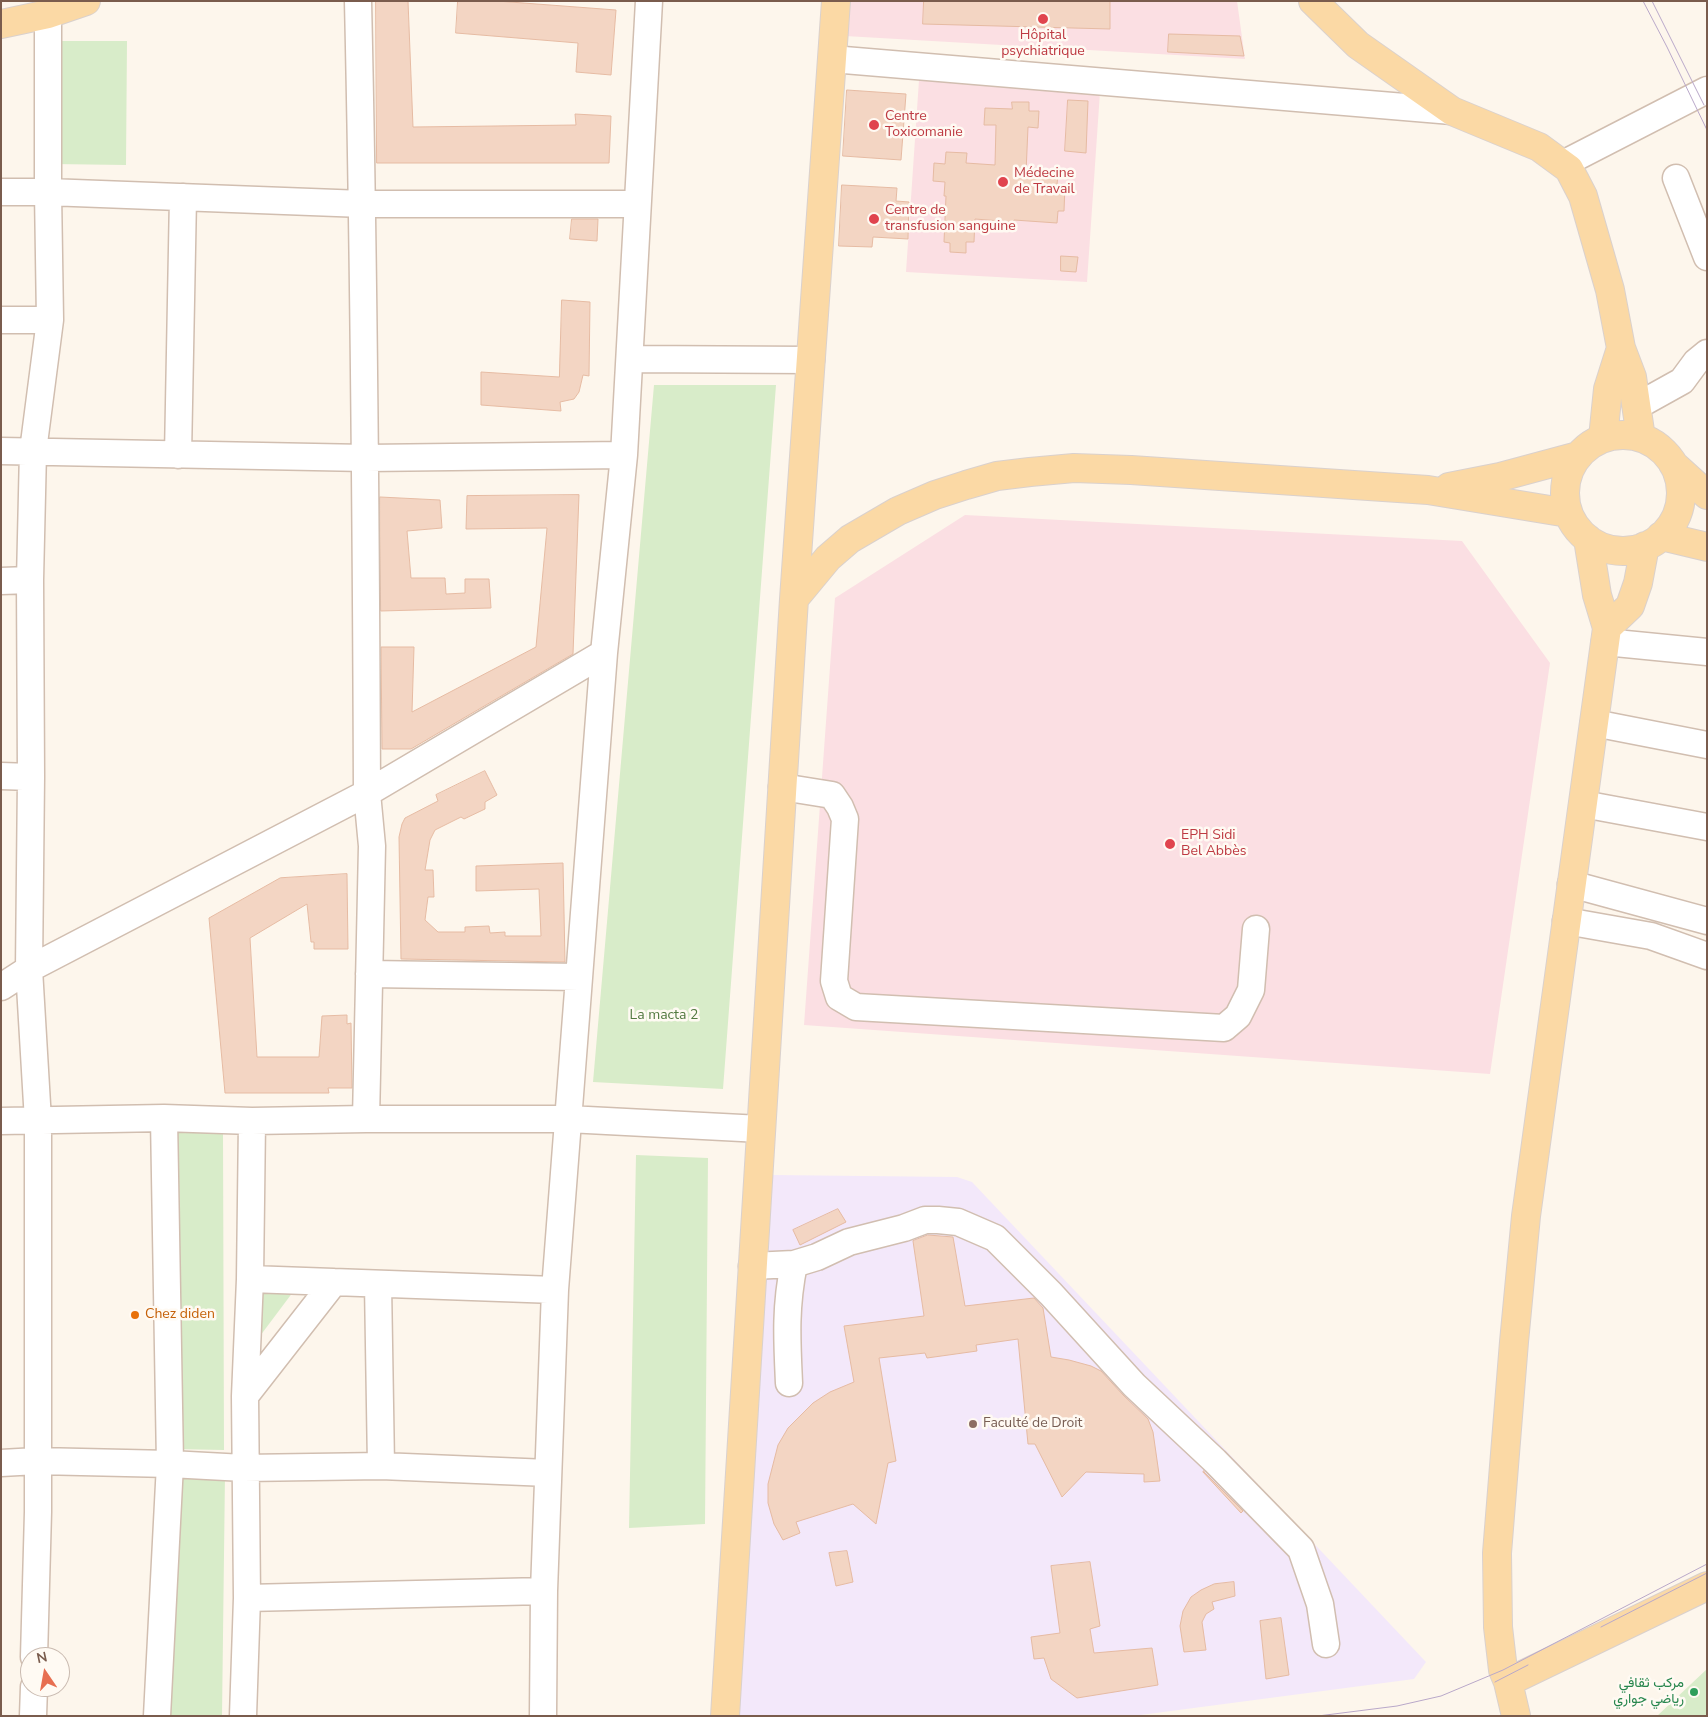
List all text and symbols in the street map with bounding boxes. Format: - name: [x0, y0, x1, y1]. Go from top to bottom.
- marker: Hôpital psychiatrique: [1036, 12, 1050, 26]
- place label: Hôpital psychiatrique: [1001, 28, 1085, 60]
- place label: Centre Toxicomanie: [885, 109, 963, 142]
- marker: Centre Toxicomanie: [867, 118, 881, 132]
- place label: Médecine de Travail: [1014, 166, 1075, 198]
- marker: Médecine de Travail: [996, 175, 1010, 189]
- place label: Centre de transfusion sanguine: [885, 203, 1016, 236]
- marker: Centre de transfusion sanguine: [867, 212, 881, 226]
- place label: EPH Sidi Bel Abbès: [1181, 828, 1246, 860]
- marker: EPH Sidi Bel Abbès: [1163, 837, 1177, 851]
- park label: La macta 2: [630, 1008, 698, 1024]
- place label: Chez diden: [145, 1307, 215, 1323]
- marker: Chez diden: [129, 1309, 141, 1321]
- place label: Faculté de Droit: [983, 1416, 1082, 1432]
- marker: Faculté de Droit: [967, 1418, 979, 1430]
- north arrow: [20, 1647, 70, 1697]
- text: N: [35, 1647, 49, 1668]
- place label: مركب ثقافي رياضي جواري: [1613, 1676, 1684, 1708]
- marker: مركب ثقافي رياضي جواري: [1688, 1686, 1700, 1698]

